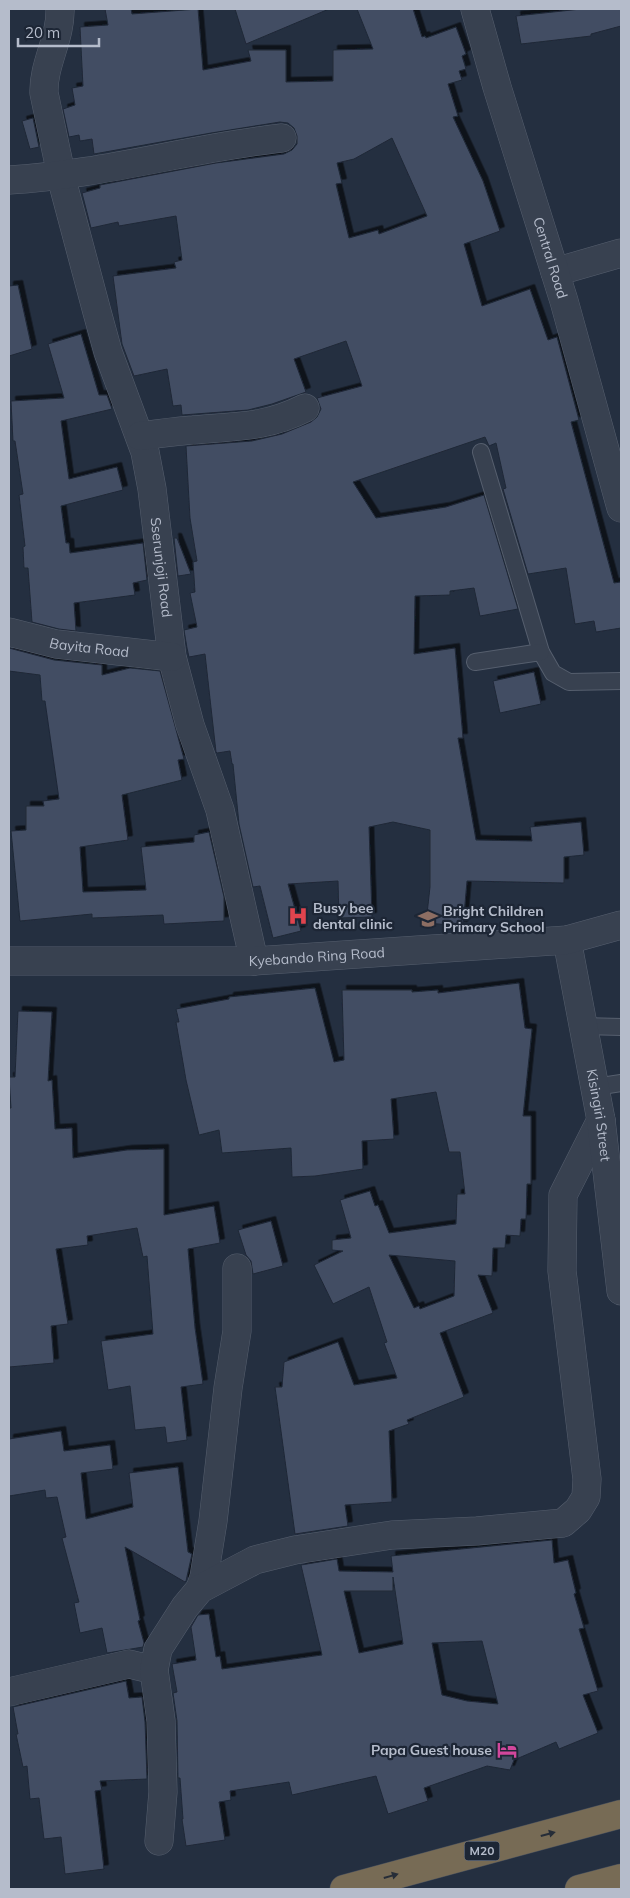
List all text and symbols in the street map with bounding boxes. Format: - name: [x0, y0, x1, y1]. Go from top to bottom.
- scale bar: [18, 15, 99, 47]
- text: 20 m: [25, 23, 60, 42]
- street label: Central Road: [529, 215, 572, 301]
- street label: Sserunjoji Road: [146, 516, 176, 618]
- street label: Bayita Road: [47, 634, 130, 661]
- place label: Busy bee dental clinic: [313, 899, 393, 933]
- place label: Bright Children Primary School: [443, 902, 545, 936]
- hospital icon: Busy bee dental clinic: [287, 905, 309, 927]
- school or university icon: Bright Children Primary School: [417, 908, 439, 930]
- street label: Kyebando Ring Road: [249, 943, 385, 970]
- street label: Kisingiri Street: [583, 1067, 615, 1162]
- hotel icon: Papa Guest house: [496, 1739, 518, 1761]
- place label: Papa Guest house: [371, 1741, 492, 1759]
- one-way arrow: [540, 1830, 555, 1838]
- road number: M20: [464, 1842, 500, 1860]
- one-way arrow: [383, 1872, 398, 1880]

